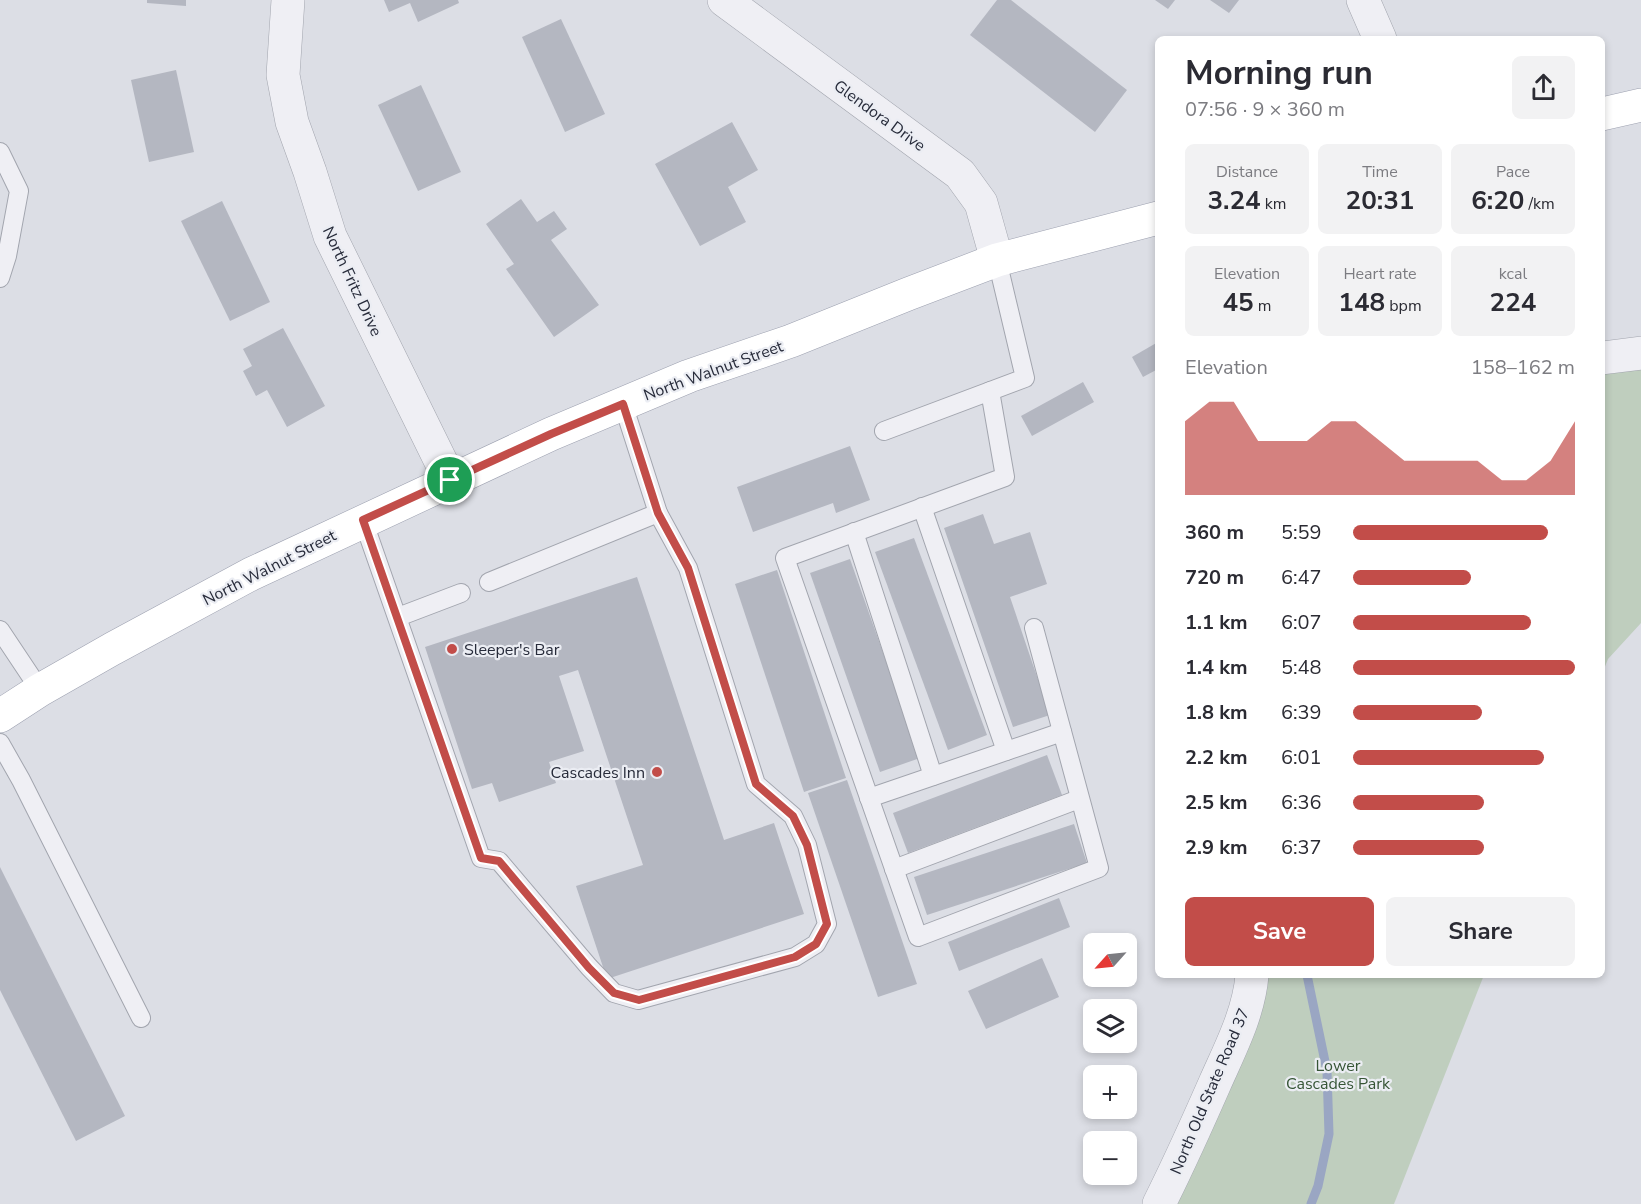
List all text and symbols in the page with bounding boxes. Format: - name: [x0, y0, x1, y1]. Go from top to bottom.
- text: Morning run: [1185, 51, 1373, 96]
- button: share: [1512, 56, 1575, 119]
- street label: Glendora Drive: [829, 75, 930, 157]
- text: 07:56 · 9 × 360 m: [1185, 96, 1345, 123]
- text: Distance: [1216, 161, 1278, 183]
- text: Time: [1362, 161, 1398, 183]
- text: Pace: [1496, 161, 1530, 183]
- text: 3.24: [1207, 183, 1261, 218]
- text: 20:31: [1346, 183, 1414, 218]
- text: 6:20: [1471, 183, 1524, 218]
- text: km: [1261, 193, 1287, 215]
- text: /km: [1524, 193, 1555, 215]
- street label: North Fritz Drive: [317, 223, 387, 340]
- text: Elevation: [1214, 263, 1280, 285]
- text: Heart rate: [1343, 263, 1417, 285]
- text: kcal: [1499, 263, 1527, 285]
- text: 45: [1222, 285, 1254, 320]
- text: 148: [1338, 285, 1385, 320]
- text: 224: [1490, 285, 1536, 320]
- text: m: [1254, 295, 1272, 317]
- text: bpm: [1385, 295, 1422, 317]
- street label: North Walnut Street: [640, 335, 787, 406]
- text: Elevation: [1185, 354, 1268, 381]
- text: 158–162 m: [1471, 354, 1575, 381]
- pin: [424, 454, 475, 505]
- icon: arrive: [433, 463, 466, 496]
- text: 360 m: [1185, 519, 1244, 546]
- text: 5:59: [1281, 519, 1322, 546]
- street label: North Walnut Street: [199, 525, 340, 611]
- text: 720 m: [1185, 564, 1244, 591]
- text: 6:47: [1281, 564, 1322, 591]
- text: 1.1 km: [1185, 609, 1248, 636]
- text: 6:07: [1281, 609, 1322, 636]
- place label: Sleeper's Bar: [464, 639, 560, 661]
- marker: Sleeper's Bar: [445, 642, 459, 656]
- text: 1.4 km: [1185, 654, 1248, 681]
- text: 5:48: [1281, 654, 1322, 681]
- text: 1.8 km: [1185, 699, 1248, 726]
- text: 6:39: [1281, 699, 1322, 726]
- text: 2.2 km: [1185, 744, 1248, 771]
- text: 6:01: [1281, 744, 1322, 771]
- place label: Cascades Inn: [551, 762, 645, 784]
- marker: Cascades Inn: [650, 765, 664, 779]
- text: 2.5 km: [1185, 789, 1248, 816]
- text: 6:36: [1281, 789, 1322, 816]
- text: 2.9 km: [1185, 834, 1248, 861]
- text: 6:37: [1281, 834, 1322, 861]
- button: Save: [1185, 897, 1374, 966]
- button: Share: [1386, 897, 1575, 966]
- north arrow: [1083, 933, 1137, 987]
- map controls: [1083, 933, 1137, 1185]
- button: layers: [1083, 999, 1137, 1053]
- street label: North Old State Road 37: [1165, 1005, 1255, 1178]
- park label: Lower Cascades Park: [1286, 1055, 1391, 1095]
- button: +: [1083, 1065, 1137, 1119]
- button: −: [1083, 1131, 1137, 1185]

